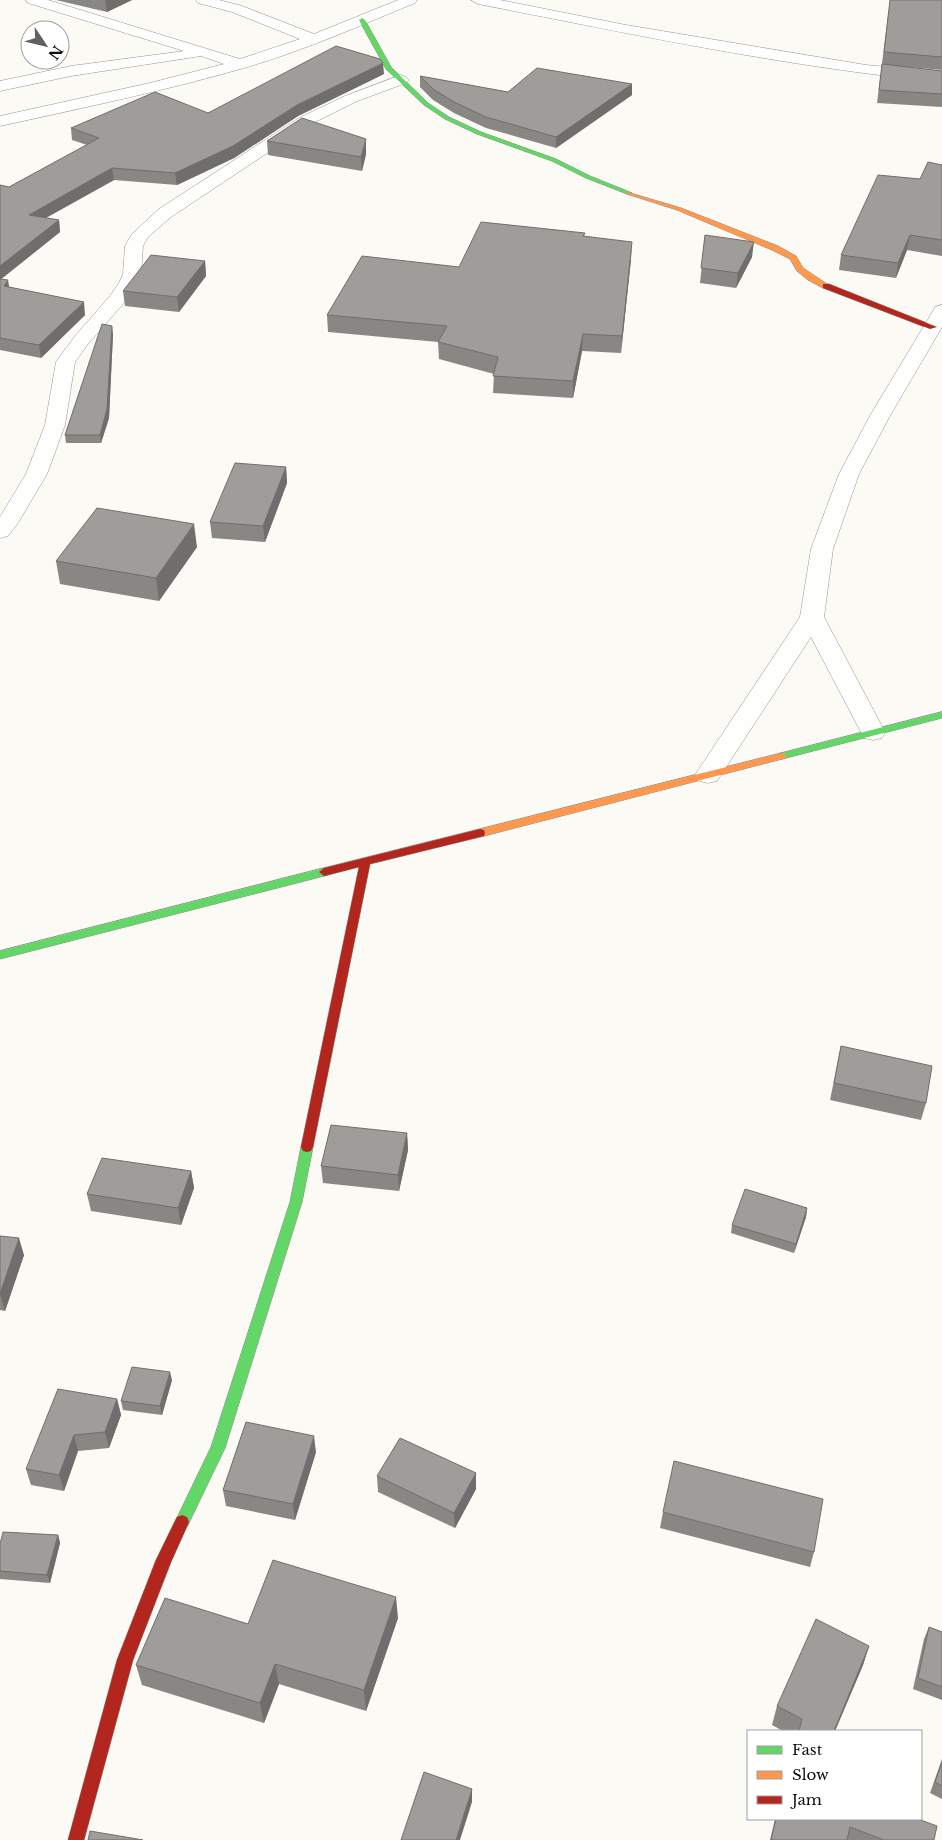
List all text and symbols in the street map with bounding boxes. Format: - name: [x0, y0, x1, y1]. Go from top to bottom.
- north arrow: [20, 20, 70, 70]
- text: N: [44, 42, 67, 63]
- legend: [747, 1730, 922, 1820]
- text: Fast: [792, 1740, 823, 1759]
- text: Slow: [792, 1765, 829, 1784]
- text: Jam: [790, 1790, 822, 1809]

